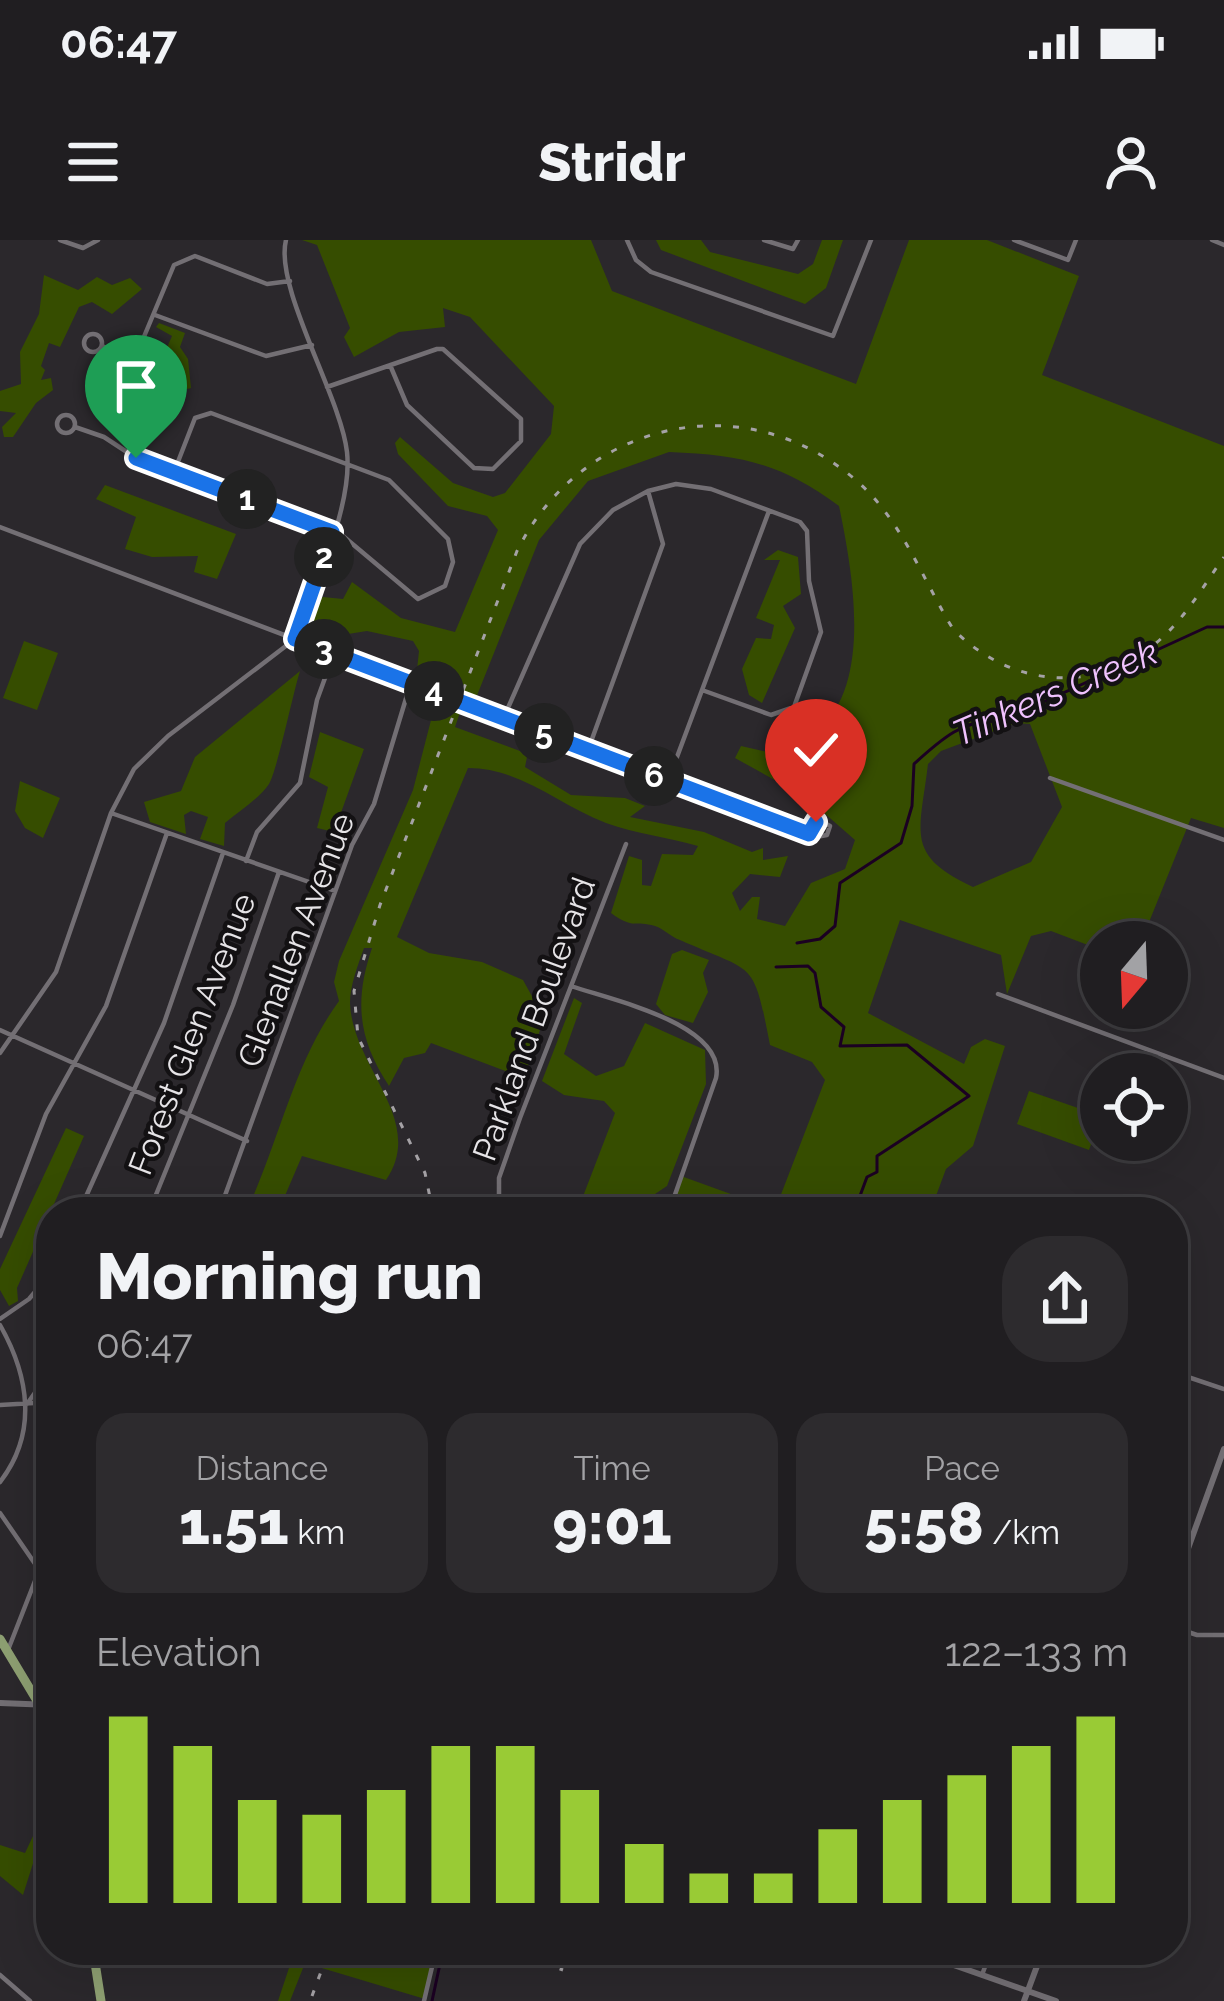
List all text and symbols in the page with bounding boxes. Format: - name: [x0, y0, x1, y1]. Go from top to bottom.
- text: 06:47: [60, 16, 177, 69]
- icon: menu: [60, 129, 126, 195]
- icon: person: [1098, 129, 1164, 195]
- text: Stridr: [538, 130, 686, 194]
- pin: [85, 335, 187, 458]
- icon: arrive: [103, 353, 169, 419]
- pin: 1: [217, 469, 277, 529]
- text: 1: [239, 479, 255, 518]
- pin: 2: [294, 527, 354, 587]
- text: 2: [315, 537, 333, 576]
- pin: 3: [294, 619, 354, 679]
- text: 3: [315, 629, 333, 668]
- water label: Tinkers Creek: [946, 630, 1164, 754]
- pin: 4: [404, 661, 464, 721]
- text: 4: [425, 671, 443, 710]
- pin: [765, 699, 867, 822]
- pin: 5: [514, 703, 574, 763]
- text: 5: [535, 713, 553, 752]
- icon: check: [783, 717, 849, 783]
- pin: 6: [624, 746, 684, 806]
- text: 6: [644, 756, 664, 795]
- street label: Glenallen Avenue: [230, 807, 362, 1073]
- street label: Parkland Boulevard: [465, 872, 603, 1166]
- street label: Forest Glen Avenue: [120, 888, 264, 1180]
- north arrow: [1080, 921, 1188, 1029]
- map controls: [1080, 921, 1188, 1161]
- button: locate: [1080, 1053, 1188, 1161]
- button: share: [1002, 1236, 1128, 1362]
- text: Morning run: [96, 1237, 483, 1314]
- text: 06:47: [96, 1321, 193, 1367]
- text: Distance: [196, 1449, 328, 1488]
- text: Time: [573, 1449, 651, 1488]
- text: Pace: [924, 1449, 1000, 1488]
- text: 1.51: [179, 1488, 289, 1558]
- text: 9:01: [552, 1488, 672, 1558]
- text: 5:58: [864, 1488, 984, 1558]
- text: km: [289, 1513, 345, 1552]
- text: /km: [984, 1513, 1060, 1552]
- text: Elevation: [96, 1629, 262, 1675]
- text: 122–133 m: [945, 1629, 1128, 1675]

